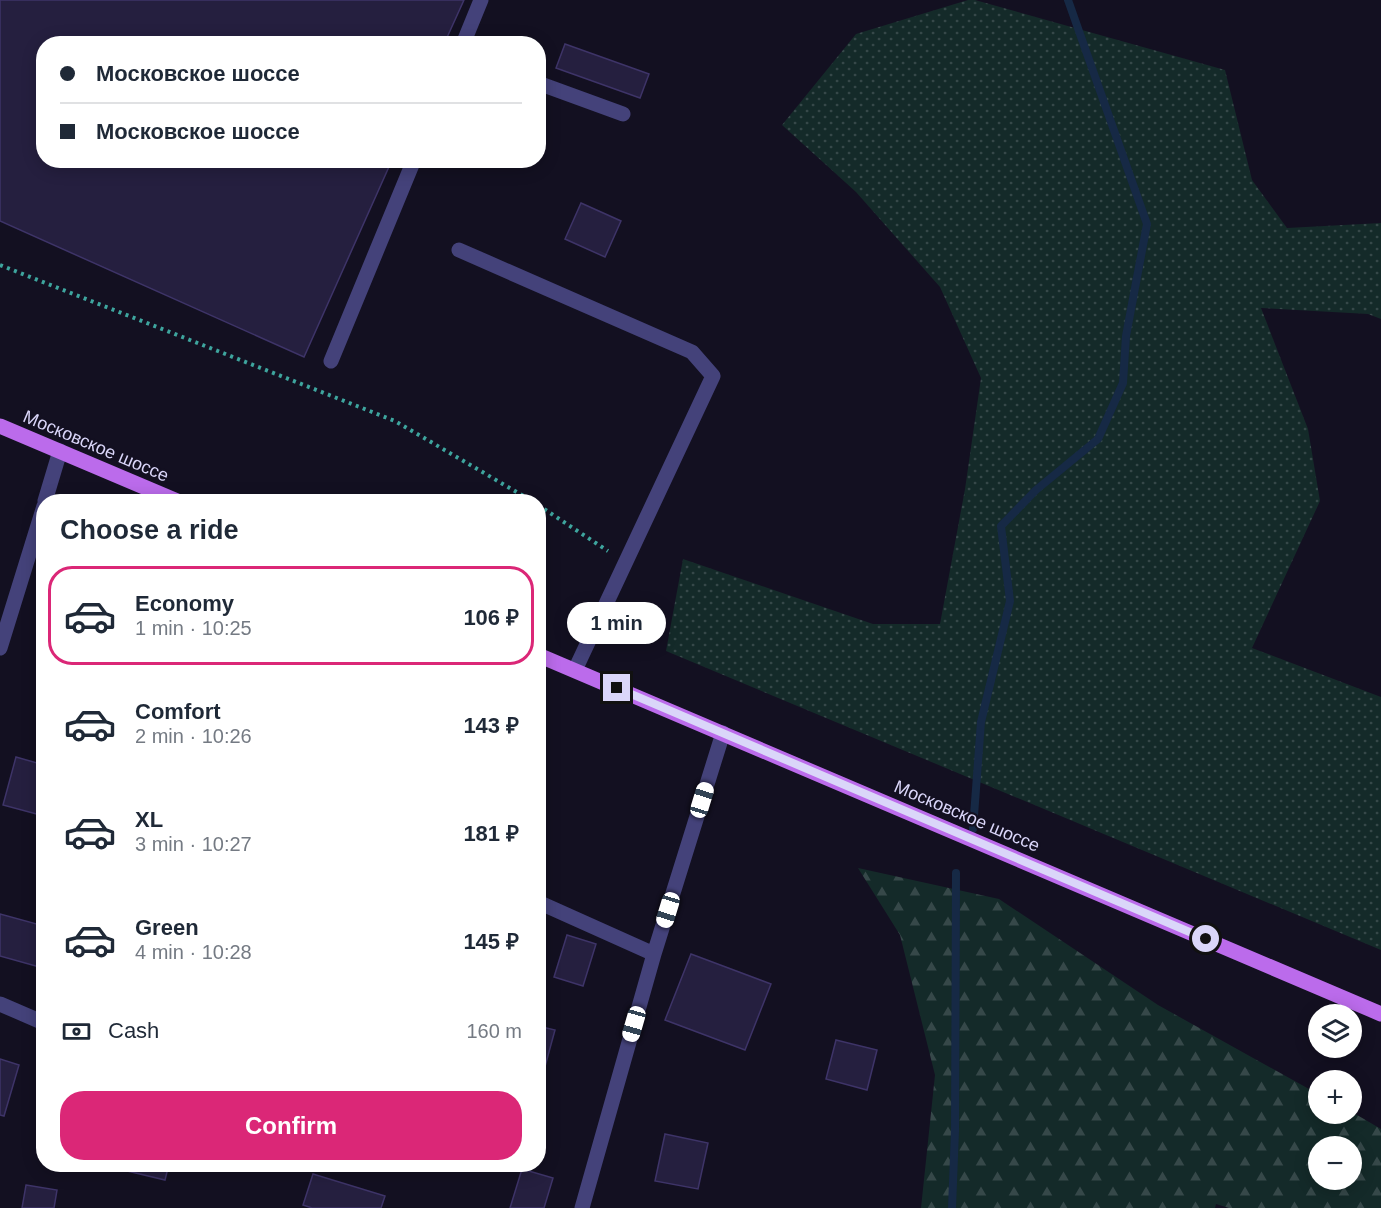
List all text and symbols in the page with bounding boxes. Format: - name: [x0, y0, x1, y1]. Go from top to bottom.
- text: Московское шоссе: [96, 61, 300, 86]
- text: Московское шоссе: [96, 119, 300, 144]
- street label: Московское шоссе: [20, 406, 172, 486]
- text: Choose a ride: [60, 515, 239, 545]
- icon: car: [63, 589, 117, 643]
- text: Economy: [135, 591, 234, 616]
- callout: 1 min: [568, 601, 666, 643]
- text: 106 ₽: [463, 605, 519, 630]
- text: 1 min: [590, 612, 643, 634]
- text: 1 min · 10:25: [135, 617, 252, 639]
- route end: [603, 674, 630, 701]
- icon: car: [63, 697, 117, 751]
- text: Comfort: [135, 699, 221, 724]
- text: 143 ₽: [463, 713, 519, 738]
- text: 2 min · 10:26: [135, 725, 252, 747]
- street label: Московское шоссе: [891, 776, 1043, 856]
- car: [688, 780, 716, 820]
- icon: car: [63, 805, 117, 859]
- text: XL: [135, 807, 163, 832]
- text: 181 ₽: [463, 821, 519, 846]
- text: 3 min · 10:27: [135, 833, 252, 855]
- car: [654, 890, 682, 930]
- icon: car: [63, 913, 117, 967]
- text: Green: [135, 915, 199, 940]
- route start: [1192, 925, 1219, 952]
- text: 145 ₽: [463, 929, 519, 954]
- text: 4 min · 10:28: [135, 941, 252, 963]
- car: [620, 1004, 648, 1044]
- map controls: [1308, 1004, 1362, 1190]
- button: layers: [1308, 1004, 1362, 1058]
- icon: cash: [60, 1015, 93, 1048]
- text: Cash: [108, 1018, 159, 1043]
- text: 160 m: [466, 1020, 522, 1042]
- button: +: [1308, 1070, 1362, 1124]
- button: Confirm: [60, 1091, 522, 1160]
- button: −: [1308, 1136, 1362, 1190]

